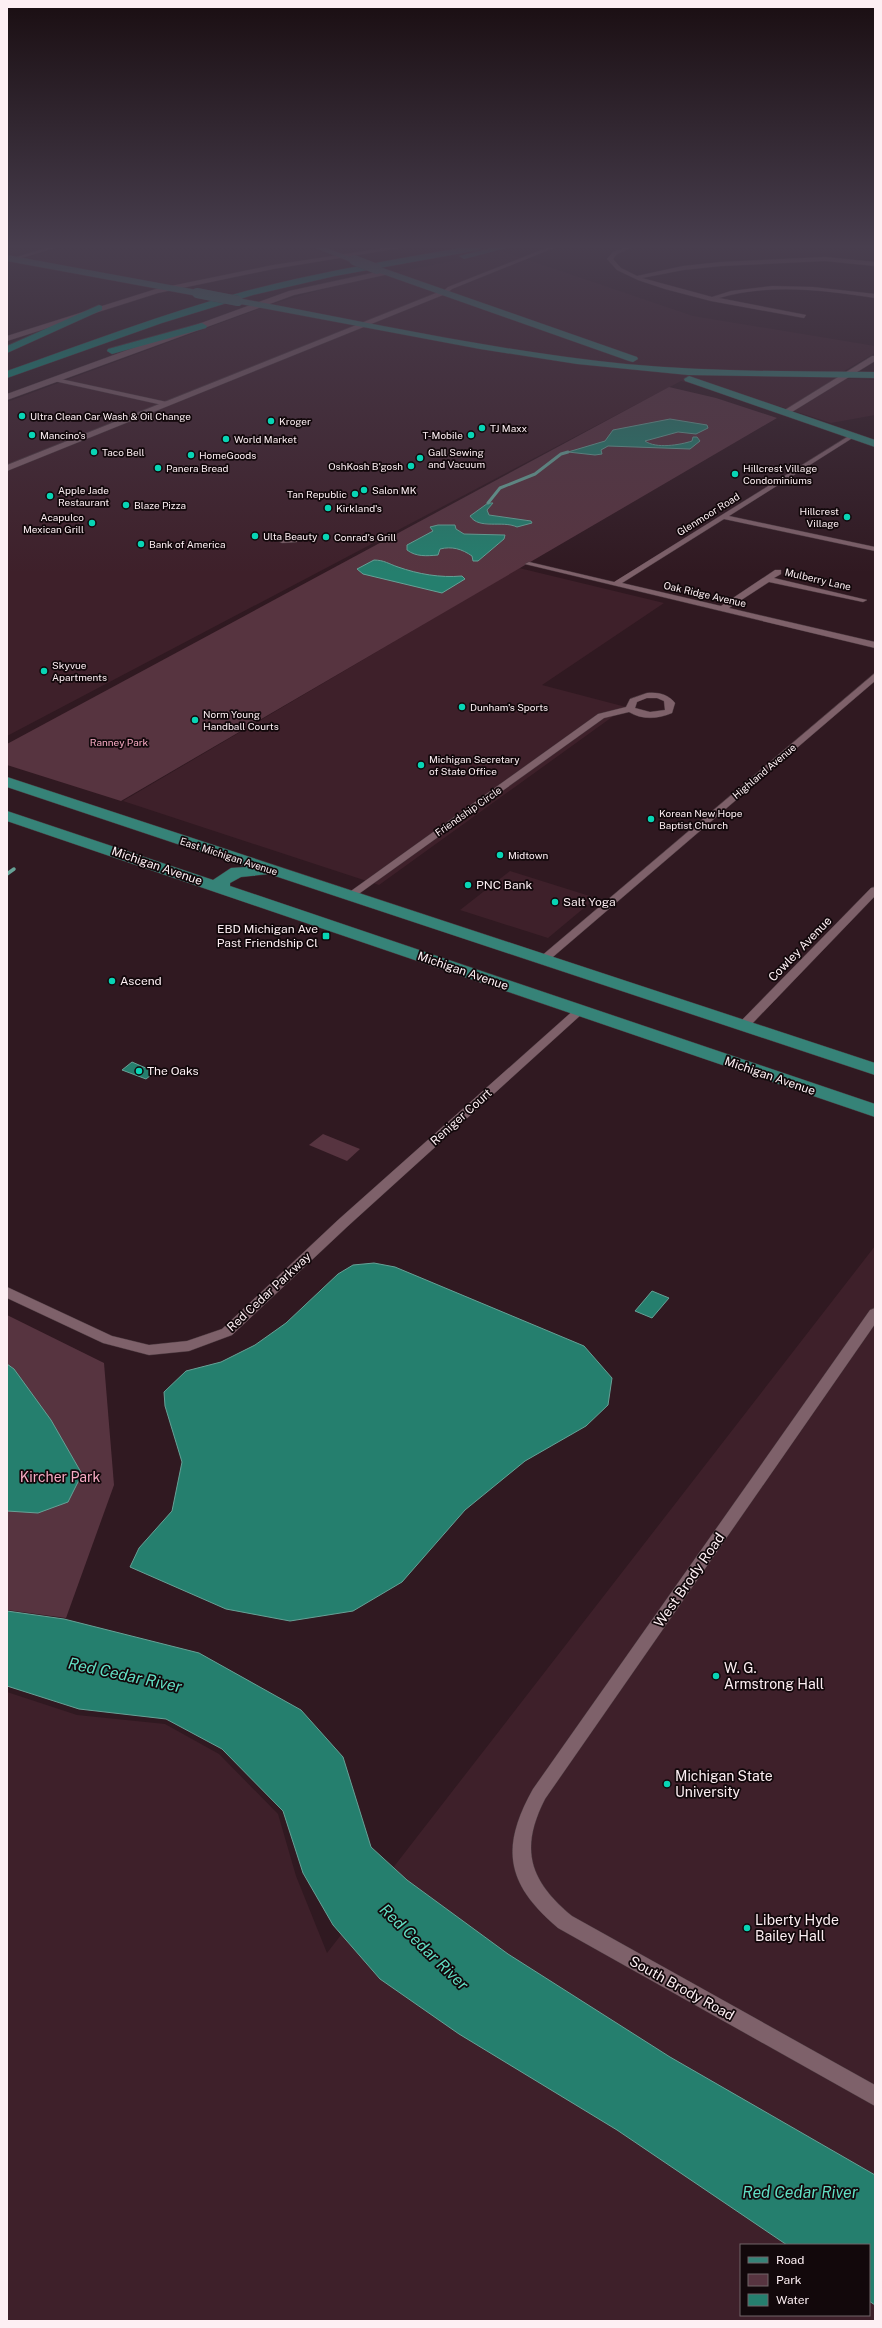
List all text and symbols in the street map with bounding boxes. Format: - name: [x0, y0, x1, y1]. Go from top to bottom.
- place label: Ultra Clean Car Wash & Oil Change: [30, 410, 191, 422]
- marker: Ultra Clean Car Wash & Oil Change: [17, 411, 27, 421]
- place label: Kroger: [279, 415, 311, 427]
- marker: Kroger: [266, 416, 276, 426]
- place label: TJ Maxx: [490, 422, 528, 434]
- marker: TJ Maxx: [477, 423, 487, 433]
- place label: Mancino's: [40, 429, 86, 441]
- place label: T-Mobile: [423, 429, 463, 441]
- marker: Mancino's: [27, 430, 37, 440]
- marker: T-Mobile: [466, 430, 476, 440]
- place label: World Market: [234, 433, 297, 445]
- marker: World Market: [221, 434, 231, 444]
- place label: Taco Bell: [102, 446, 145, 458]
- place label: Gall Sewing and Vacuum: [428, 446, 485, 470]
- marker: Taco Bell: [89, 447, 99, 457]
- place label: HomeGoods: [199, 449, 256, 461]
- marker: HomeGoods: [186, 450, 196, 460]
- marker: Gall Sewing and Vacuum: [415, 453, 425, 463]
- place label: OshKosh B'gosh: [328, 460, 403, 472]
- marker: OshKosh B'gosh: [406, 461, 416, 471]
- place label: Panera Bread: [166, 462, 229, 474]
- place label: Hillcrest Village Condominiums: [743, 462, 817, 486]
- marker: Panera Bread: [153, 463, 163, 473]
- marker: Hillcrest Village Condominiums: [730, 469, 740, 479]
- place label: Apple Jade Restaurant: [58, 484, 109, 508]
- place label: Salon MK: [372, 484, 417, 496]
- marker: Salon MK: [359, 485, 369, 495]
- place label: Tan Republic: [287, 488, 347, 500]
- marker: Tan Republic: [350, 489, 360, 499]
- street label: Glenmoor Road: [674, 490, 742, 538]
- marker: Apple Jade Restaurant: [45, 491, 55, 501]
- place label: Blaze Pizza: [134, 499, 186, 511]
- marker: Blaze Pizza: [121, 500, 131, 510]
- place label: Kirkland's: [336, 502, 382, 514]
- marker: Kirkland's: [323, 503, 333, 513]
- place label: Hillcrest Village: [799, 505, 839, 529]
- place label: Acapulco Mexican Grill: [23, 511, 84, 535]
- marker: Hillcrest Village: [842, 512, 852, 522]
- marker: Acapulco Mexican Grill: [87, 518, 97, 528]
- place label: Ulta Beauty: [263, 530, 318, 542]
- marker: Ulta Beauty: [250, 531, 260, 541]
- place label: Conrad's Grill: [334, 531, 396, 543]
- marker: Conrad's Grill: [321, 532, 331, 542]
- place label: Bank of America: [149, 538, 225, 550]
- marker: Bank of America: [136, 539, 146, 549]
- street label: Mulberry Lane: [784, 566, 853, 593]
- street label: Oak Ridge Avenue: [663, 579, 748, 609]
- place label: Skyvue Apartments: [52, 659, 107, 683]
- marker: Skyvue Apartments: [39, 666, 49, 676]
- place label: Dunham's Sports: [470, 701, 548, 713]
- marker: Dunham's Sports: [457, 702, 467, 712]
- place label: Norm Young Handball Courts: [203, 708, 279, 732]
- marker: Norm Young Handball Courts: [190, 715, 200, 725]
- park label: Ranney Park: [90, 736, 149, 748]
- street label: Highland Avenue: [730, 741, 798, 801]
- place label: Michigan Secretary of State Office: [429, 753, 520, 777]
- marker: Michigan Secretary of State Office: [416, 760, 426, 770]
- street label: Friendship Circle: [432, 783, 504, 838]
- place label: Korean New Hope Baptist Church: [659, 807, 743, 831]
- marker: Korean New Hope Baptist Church: [646, 814, 656, 824]
- street label: East Michigan Avenue: [179, 835, 280, 878]
- street label: Michigan Avenue: [110, 844, 204, 888]
- place label: Midtown: [508, 849, 548, 861]
- marker: Midtown: [495, 850, 505, 860]
- place label: PNC Bank: [476, 878, 532, 892]
- marker: PNC Bank: [463, 880, 473, 890]
- place label: Salt Yoga: [563, 895, 616, 909]
- marker: Salt Yoga: [550, 897, 560, 907]
- street label: Cowley Avenue: [765, 913, 835, 984]
- place label: EBD Michigan Ave Past Friendship Cl: [217, 922, 318, 950]
- marker: EBD Michigan Ave Past Friendship Cl: [321, 931, 331, 941]
- street label: Michigan Avenue: [416, 949, 510, 993]
- place label: Ascend: [120, 974, 162, 988]
- marker: Ascend: [107, 976, 117, 986]
- street label: Michigan Avenue: [723, 1054, 817, 1098]
- place label: The Oaks: [147, 1064, 199, 1078]
- marker: The Oaks: [134, 1066, 144, 1076]
- street label: Reniger Court: [428, 1086, 495, 1148]
- street label: Red Cedar Parkway: [224, 1249, 314, 1334]
- park label: Kircher Park: [20, 1469, 100, 1485]
- street label: West Brody Road: [651, 1530, 727, 1630]
- water label: Red Cedar River: [67, 1654, 184, 1697]
- place label: W. G. Armstrong Hall: [724, 1660, 824, 1692]
- marker: W. G. Armstrong Hall: [711, 1671, 721, 1681]
- place label: Michigan State University: [675, 1768, 773, 1800]
- marker: Michigan State University: [662, 1779, 672, 1789]
- water label: Red Cedar River: [376, 1900, 473, 1995]
- place label: Liberty Hyde Bailey Hall: [755, 1912, 839, 1944]
- marker: Liberty Hyde Bailey Hall: [742, 1923, 752, 1933]
- street label: South Brody Road: [627, 1953, 737, 2023]
- water label: Red Cedar River: [742, 2183, 859, 2202]
- legend: [740, 2244, 870, 2316]
- text: Road: [776, 2253, 804, 2267]
- text: Park: [776, 2273, 802, 2287]
- text: Water: [776, 2293, 810, 2307]

